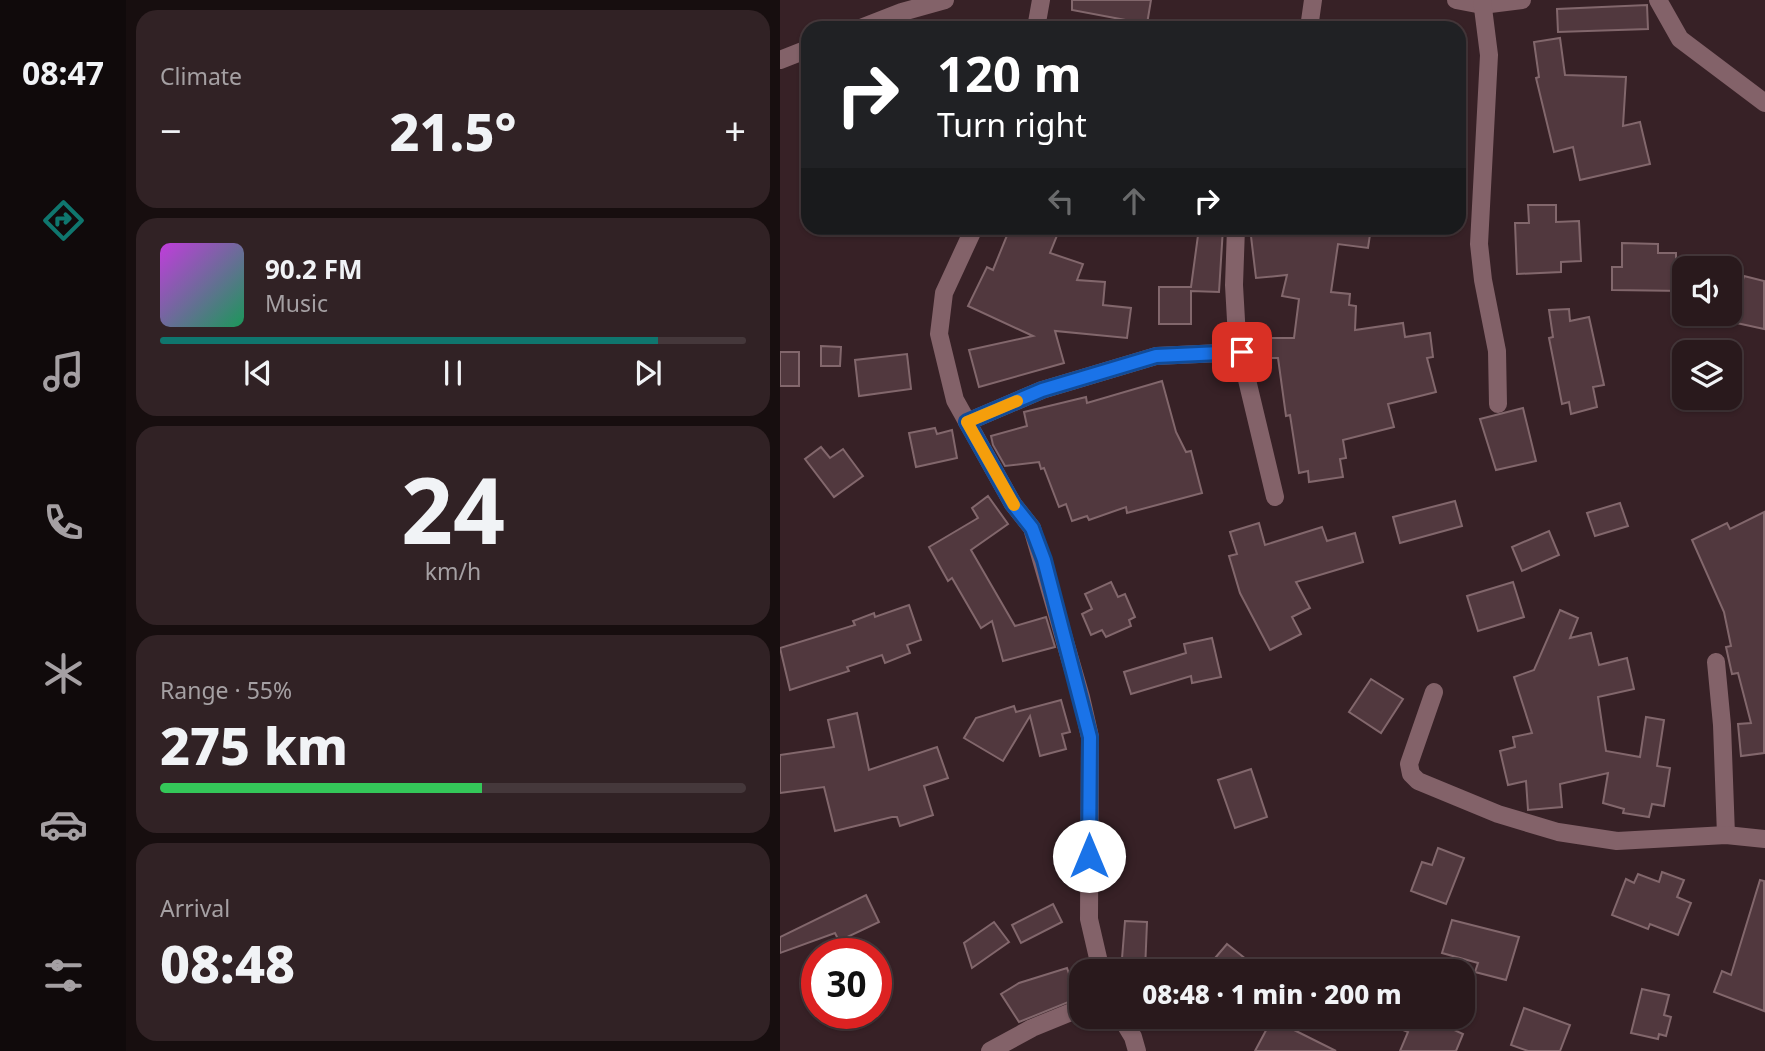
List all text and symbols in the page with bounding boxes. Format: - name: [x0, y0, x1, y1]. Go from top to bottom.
- text: 120 m: [937, 40, 1082, 106]
- icon: right: [822, 49, 913, 140]
- text: 08:47: [22, 51, 104, 94]
- text: Climate: [160, 60, 242, 92]
- text: 21.5°: [390, 95, 516, 166]
- text: Turn right: [937, 103, 1087, 146]
- text: −: [160, 104, 182, 156]
- text: +: [724, 104, 746, 156]
- icon: left: [1042, 182, 1080, 220]
- icon: ahead: [1115, 182, 1153, 220]
- icon: right: [1188, 182, 1226, 220]
- icon: directions: [39, 196, 88, 245]
- text: 90.2 FM: [265, 251, 362, 287]
- map controls: [1672, 256, 1742, 410]
- button: sound: [1672, 256, 1742, 326]
- text: Music: [265, 287, 328, 319]
- pin: [1212, 322, 1272, 382]
- icon: arrive: [1223, 333, 1261, 371]
- button: layers: [1672, 340, 1742, 410]
- icon: music: [39, 347, 88, 396]
- icon: previous: [239, 354, 277, 392]
- icon: pause: [434, 354, 472, 392]
- icon: next: [629, 354, 667, 392]
- text: 24: [401, 447, 505, 571]
- icon: phone: [39, 498, 88, 547]
- text: km/h: [425, 555, 481, 587]
- icon: climate: [39, 649, 88, 698]
- text: Range · 55%: [160, 674, 292, 706]
- text: 275 km: [160, 709, 348, 780]
- icon: car: [39, 800, 88, 849]
- position arrow: [1052, 819, 1126, 893]
- text: Arrival: [160, 892, 230, 924]
- text: 08:48: [160, 927, 295, 998]
- speed limit sign: 30: [801, 938, 892, 1029]
- icon: filters: [39, 951, 88, 1000]
- text: 08:48 · 1 min · 200 m: [1142, 976, 1402, 1012]

